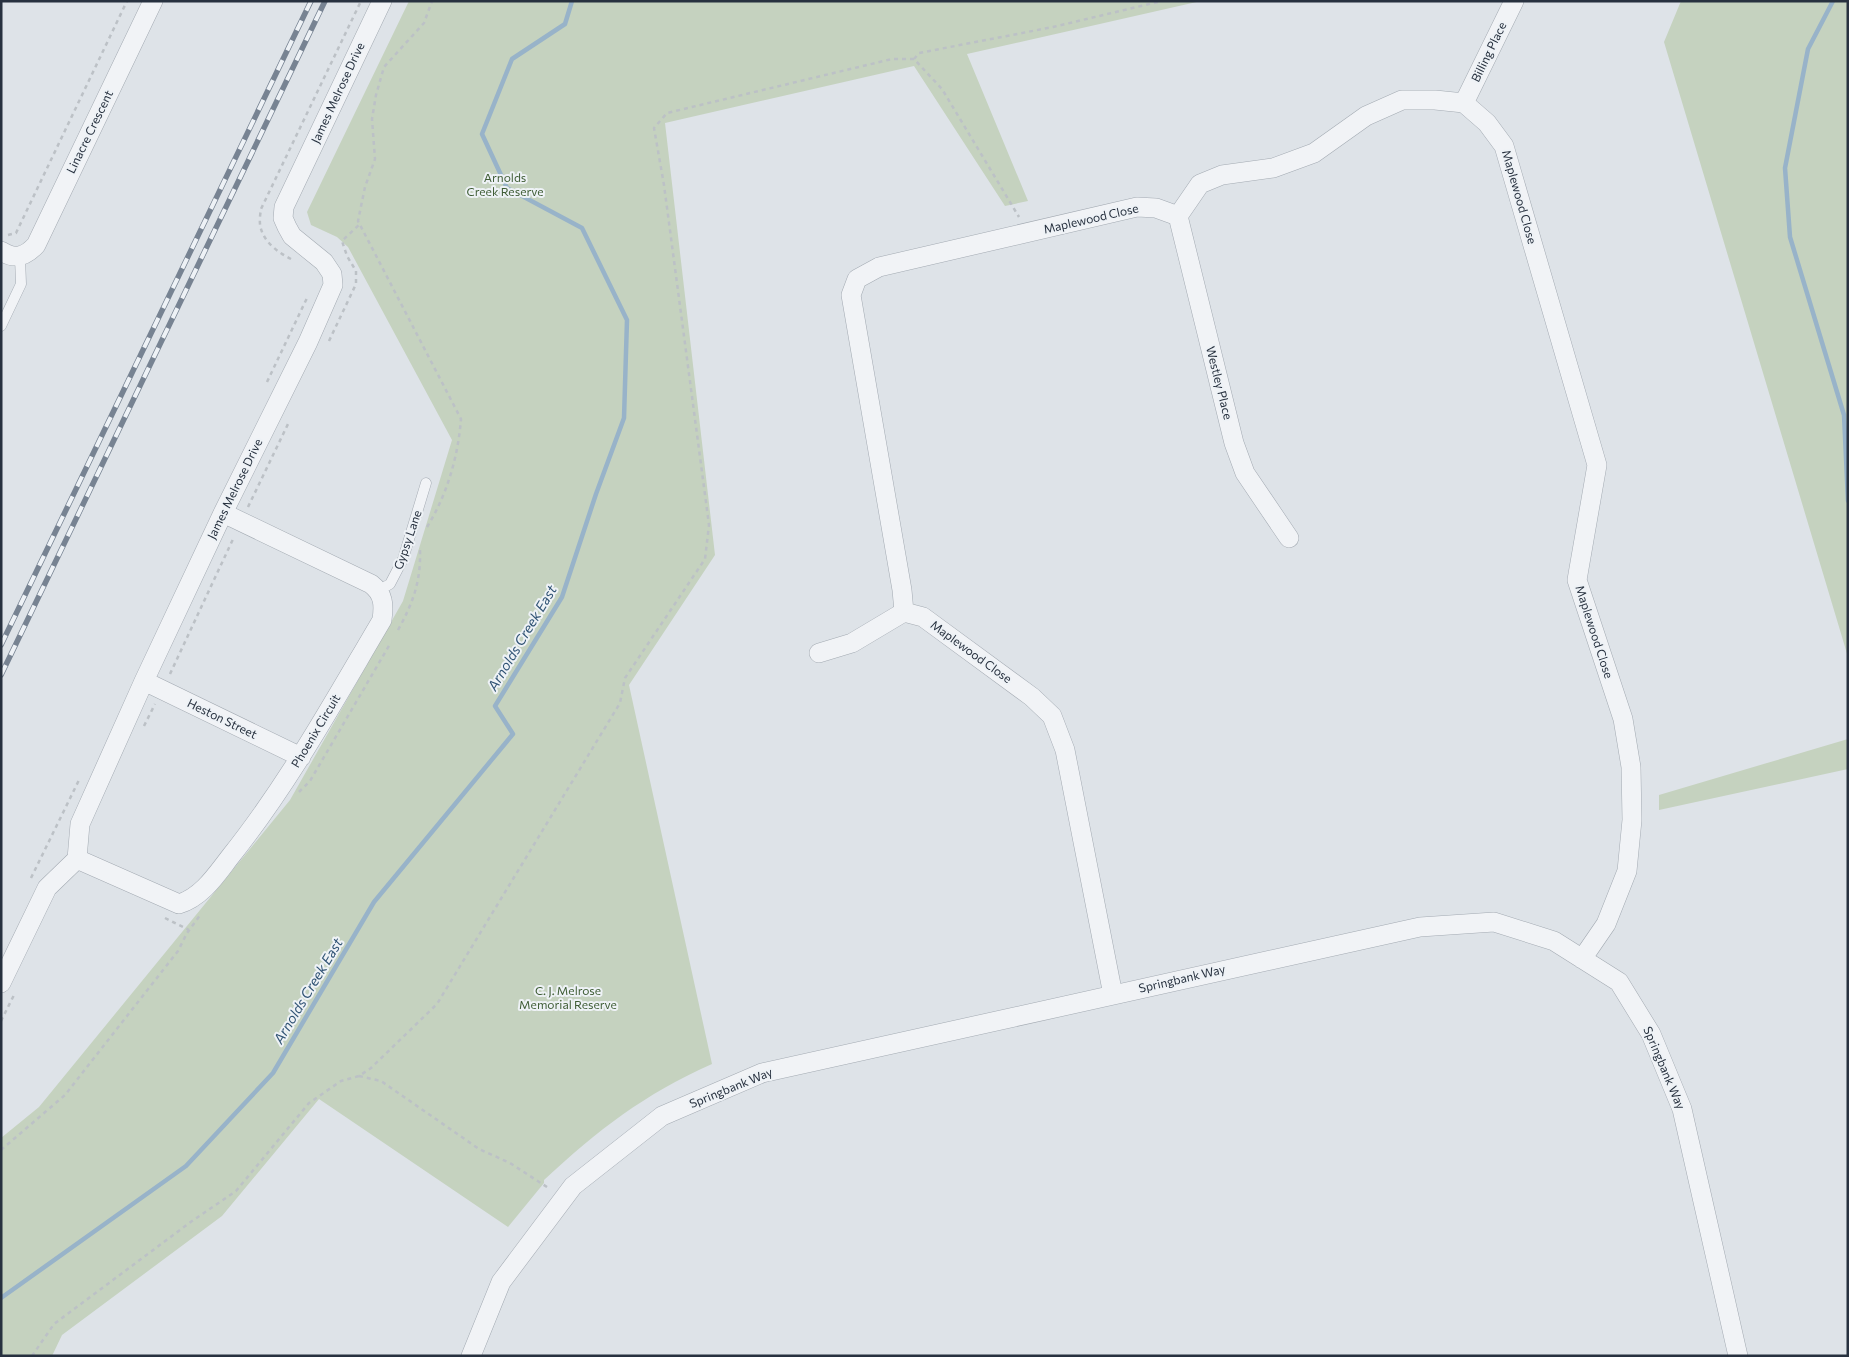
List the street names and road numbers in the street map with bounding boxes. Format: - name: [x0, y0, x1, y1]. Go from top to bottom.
- street label: Billing Place: [1468, 19, 1509, 84]
- street label: James Melrose Drive: [308, 40, 368, 146]
- street label: Linacre Crescent: [63, 88, 115, 175]
- street label: Maplewood Close: [1500, 148, 1540, 245]
- street label: Maplewood Close: [1042, 200, 1140, 236]
- street label: Westley Place: [1204, 345, 1236, 421]
- street label: James Melrose Drive: [204, 436, 265, 541]
- street label: Gypsy Lane: [390, 508, 424, 571]
- street label: Maplewood Close: [1573, 583, 1617, 680]
- street label: Maplewood Close: [928, 617, 1015, 685]
- street label: Phoenix Circuit: [288, 691, 343, 770]
- street label: Heston Street: [185, 695, 260, 741]
- street label: Springbank Way: [1137, 961, 1226, 995]
- street label: Springbank Way: [1641, 1024, 1689, 1111]
- street label: Springbank Way: [687, 1064, 774, 1110]

